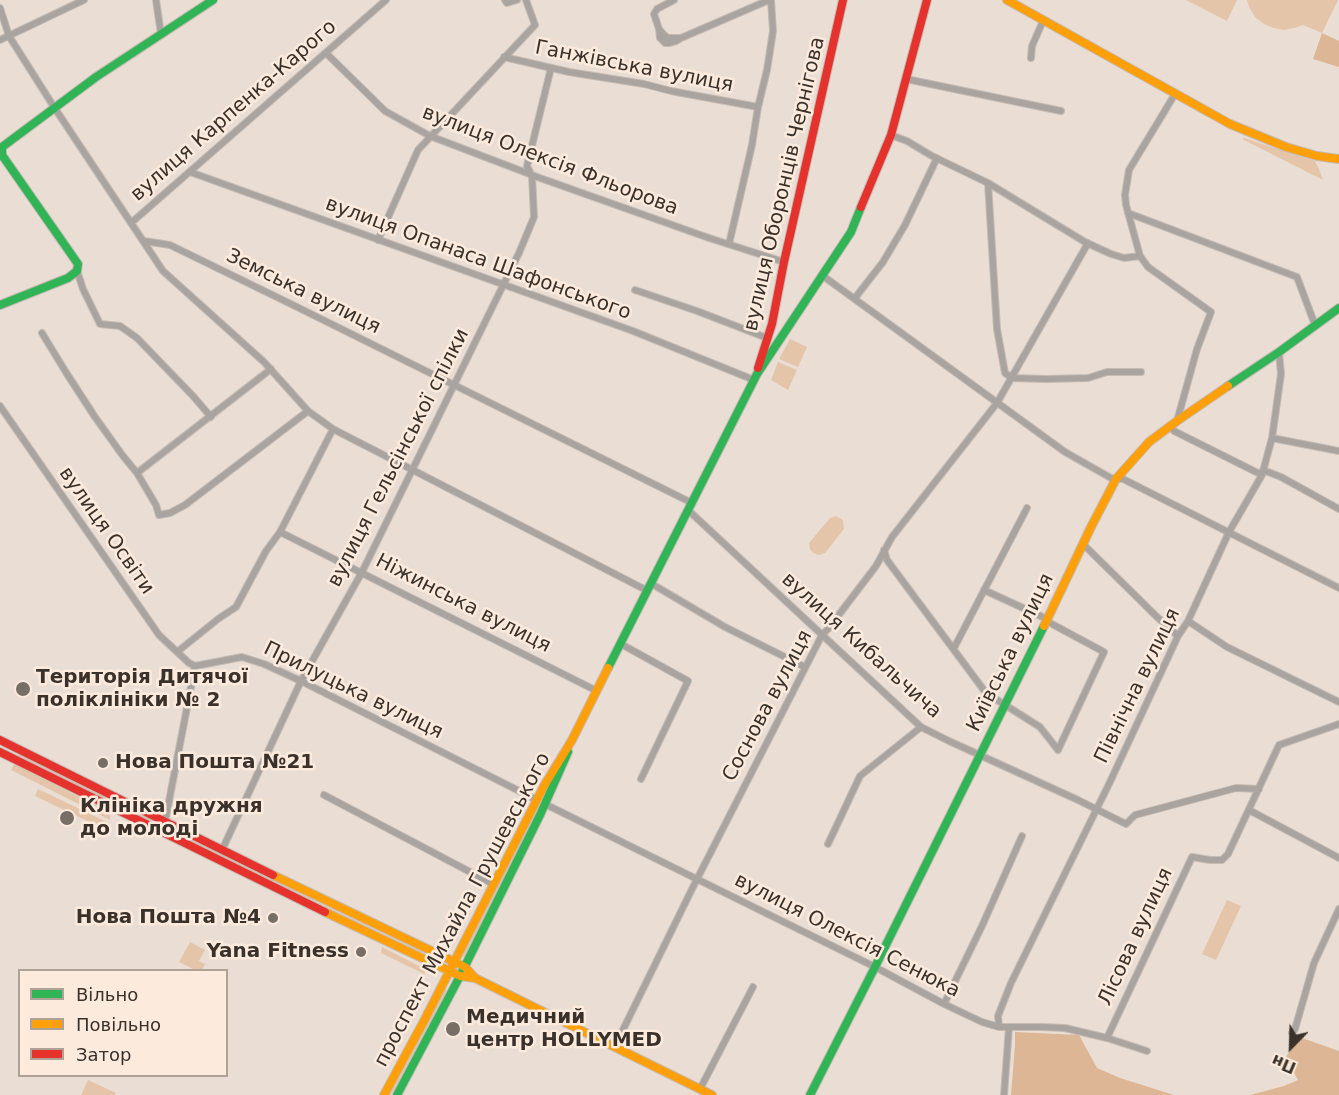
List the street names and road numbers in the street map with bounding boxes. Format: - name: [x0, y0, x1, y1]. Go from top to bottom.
- street label: вулиця Карпенка-Карого: [126, 15, 342, 207]
- street label: вулиця Оборонців Чернігова: [739, 35, 831, 333]
- street label: Ганжівська вулиця: [533, 36, 735, 98]
- street label: вулиця Олексія Фльорова: [419, 101, 681, 221]
- street label: вулиця Опанаса Шафонського: [322, 192, 634, 326]
- street label: Земська вулиця: [222, 244, 384, 340]
- street label: вулиця Гельсінської спілки: [323, 325, 475, 591]
- street label: вулиця Освіти: [53, 463, 159, 599]
- street label: Ніжинська вулиця: [371, 549, 555, 659]
- street label: вулиця Кибальчича: [776, 568, 946, 724]
- street label: Київська вулиця: [962, 570, 1060, 736]
- street label: Північна вулиця: [1090, 605, 1186, 767]
- street label: Соснова вулиця: [718, 626, 818, 786]
- street label: Прилуцька вулиця: [259, 637, 447, 745]
- street label: проспект Михайла Грушевського: [370, 749, 556, 1071]
- street label: Лісова вулиця: [1094, 864, 1178, 1010]
- street label: вулиця Олексія Сенюка: [730, 869, 964, 1003]

